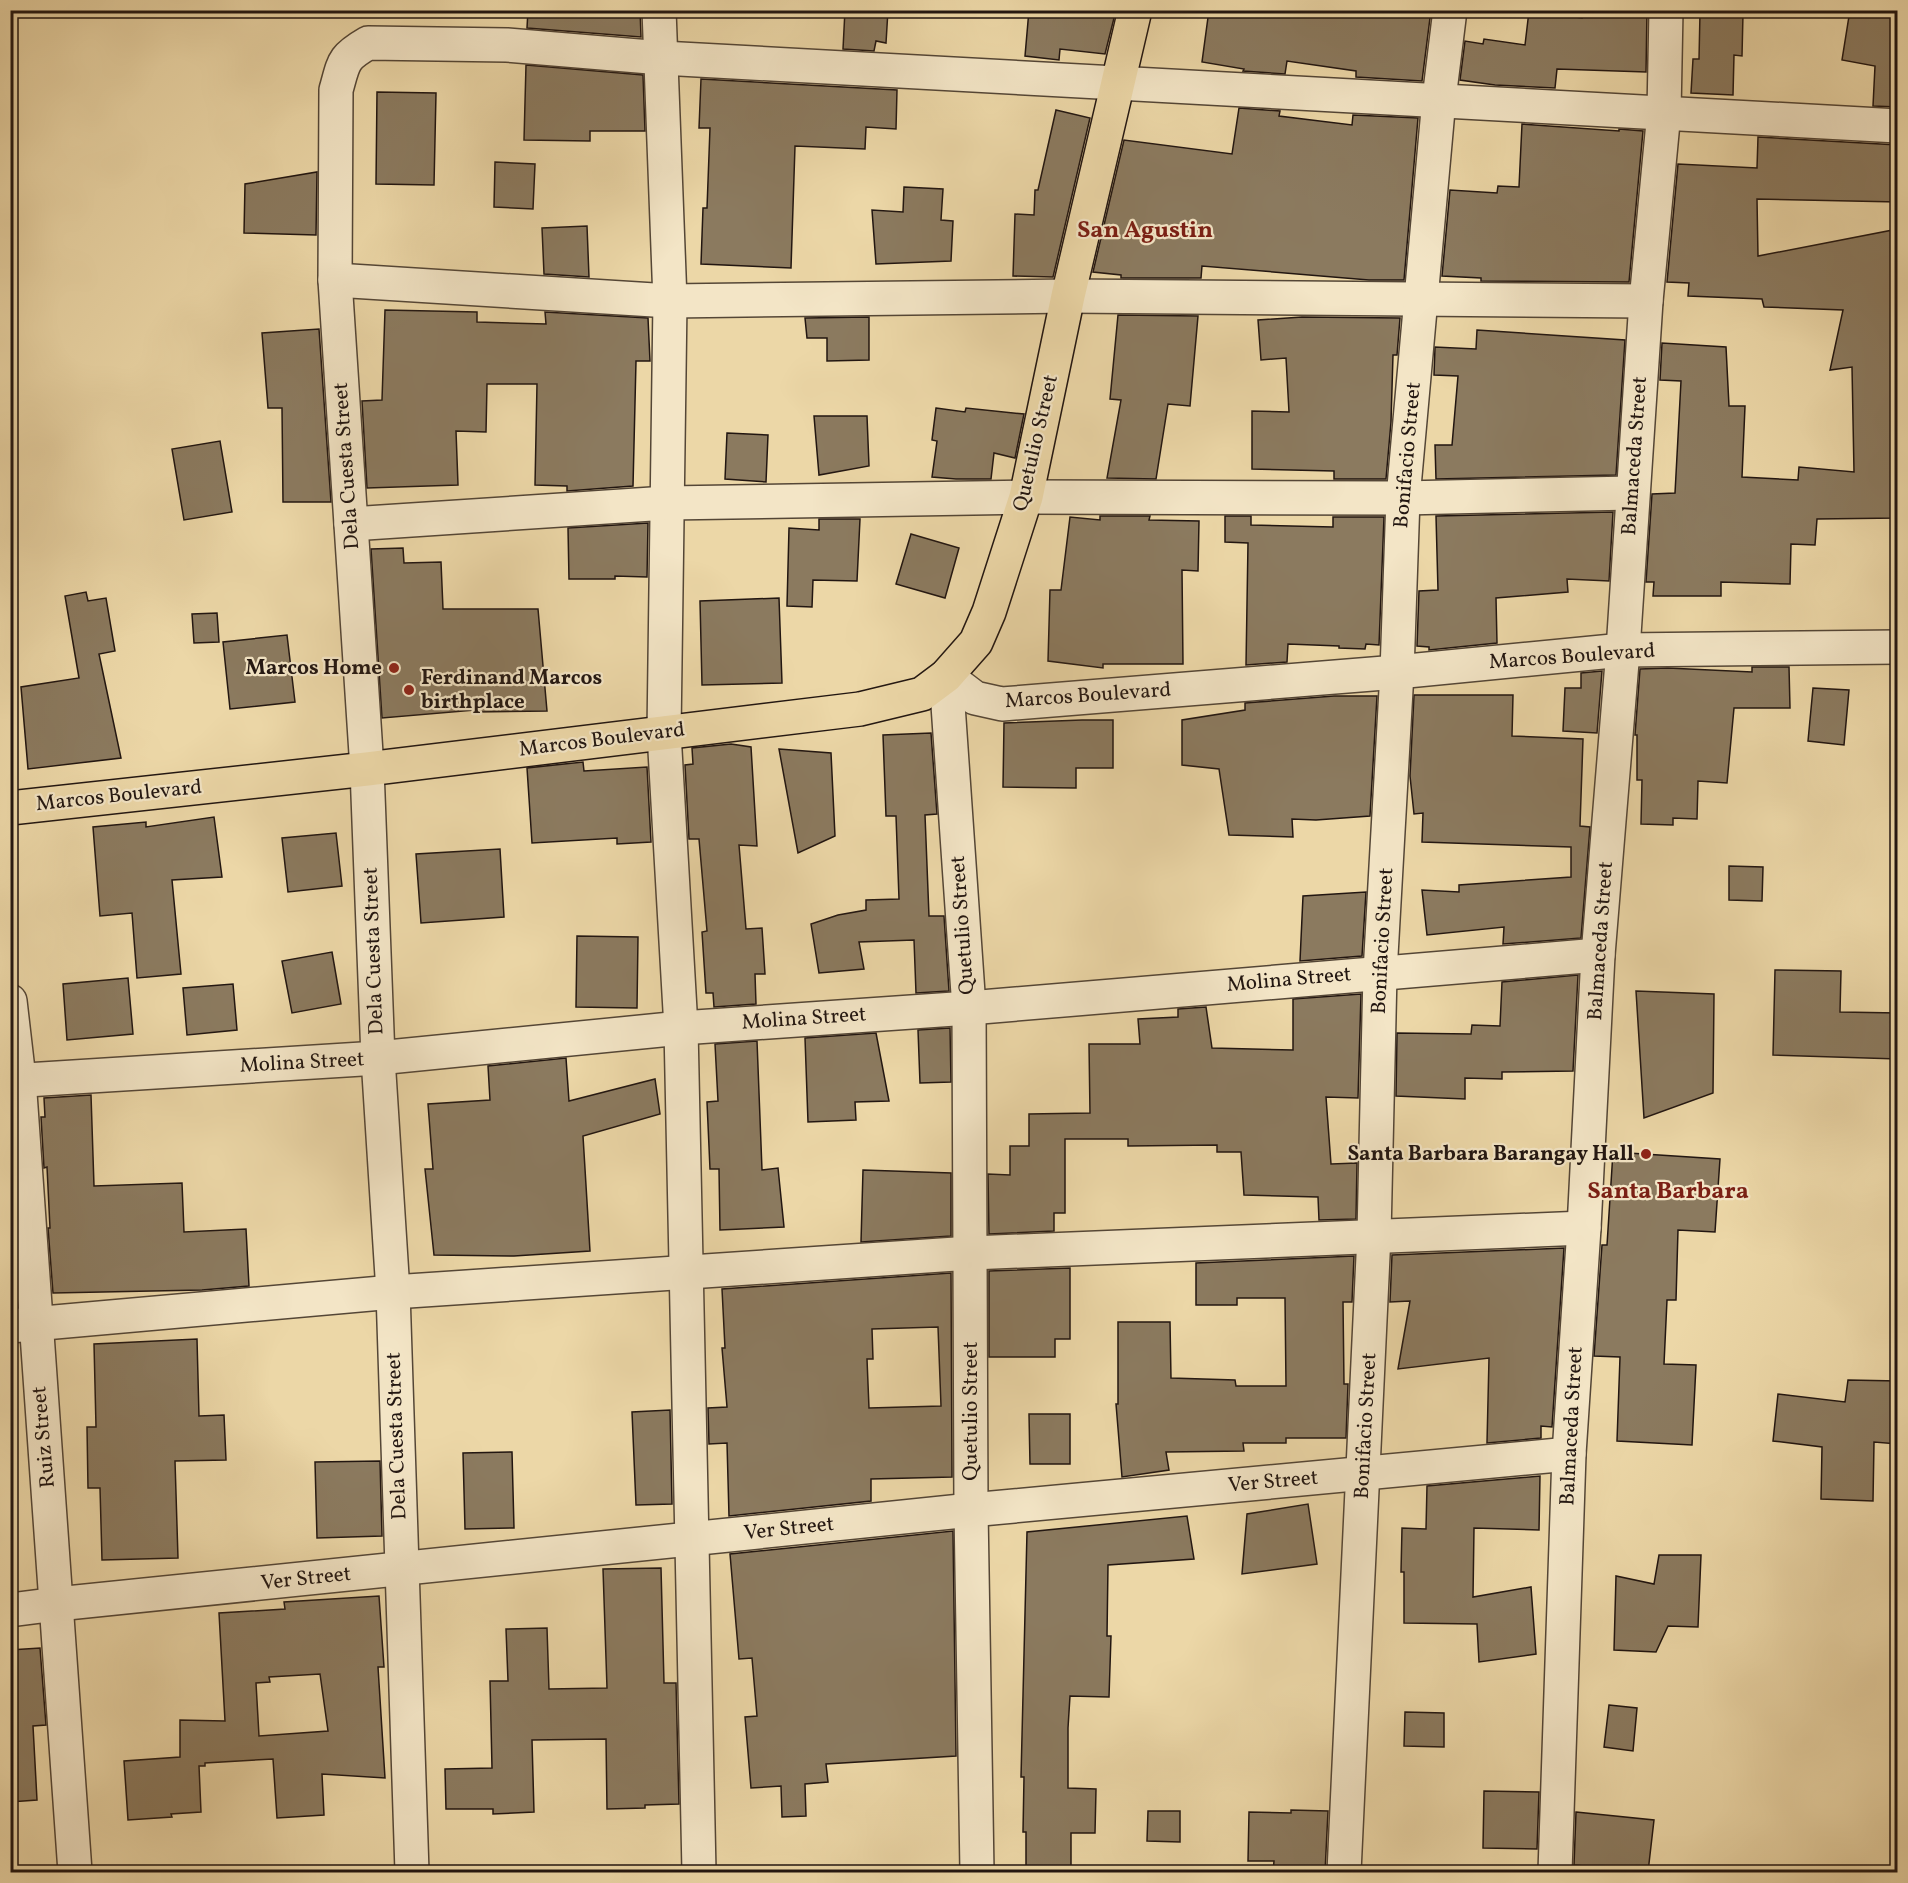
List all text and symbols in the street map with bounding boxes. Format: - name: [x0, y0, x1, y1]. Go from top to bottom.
- district label: San Agustin: [1077, 214, 1213, 248]
- street label: Quetulio Street: [1006, 372, 1066, 514]
- street label: Balmaceda Street: [1615, 375, 1655, 537]
- street label: Dela Cuesta Street: [327, 381, 367, 551]
- street label: Bonifacio Street: [1387, 381, 1429, 529]
- street label: Marcos Boulevard: [1488, 637, 1656, 677]
- place label: Marcos Home: [246, 654, 382, 683]
- marker: Marcos Home: [387, 661, 401, 675]
- place label: Ferdinand Marcos birthplace: [421, 664, 602, 717]
- street label: Marcos Boulevard: [1004, 676, 1172, 716]
- marker: Ferdinand Marcos birthplace: [402, 683, 416, 697]
- street label: Marcos Boulevard: [517, 715, 687, 765]
- street label: Marcos Boulevard: [35, 773, 203, 819]
- street label: Quetulio Street: [944, 854, 982, 996]
- street label: Balmaceda Street: [1581, 860, 1621, 1022]
- street label: Dela Cuesta Street: [357, 867, 391, 1035]
- street label: Bonifacio Street: [1365, 867, 1401, 1015]
- street label: Molina Street: [1226, 960, 1352, 1000]
- street label: Molina Street: [741, 1000, 867, 1038]
- street label: Molina Street: [239, 1045, 365, 1081]
- place label: Santa Barbara Barangay Hall: [1347, 1140, 1634, 1169]
- marker: Santa Barbara Barangay Hall: [1639, 1147, 1653, 1161]
- district label: Santa Barbara: [1587, 1175, 1749, 1209]
- street label: Quetulio Street: [957, 1341, 986, 1481]
- street label: Balmaceda Street: [1553, 1345, 1591, 1507]
- street label: Dela Cuesta Street: [380, 1352, 414, 1520]
- street label: Bonifacio Street: [1348, 1352, 1384, 1500]
- street label: Ruiz Street: [25, 1385, 63, 1489]
- street label: Ver Street: [1227, 1464, 1319, 1500]
- street label: Ver Street: [743, 1510, 835, 1548]
- street label: Ver Street: [260, 1560, 352, 1598]

